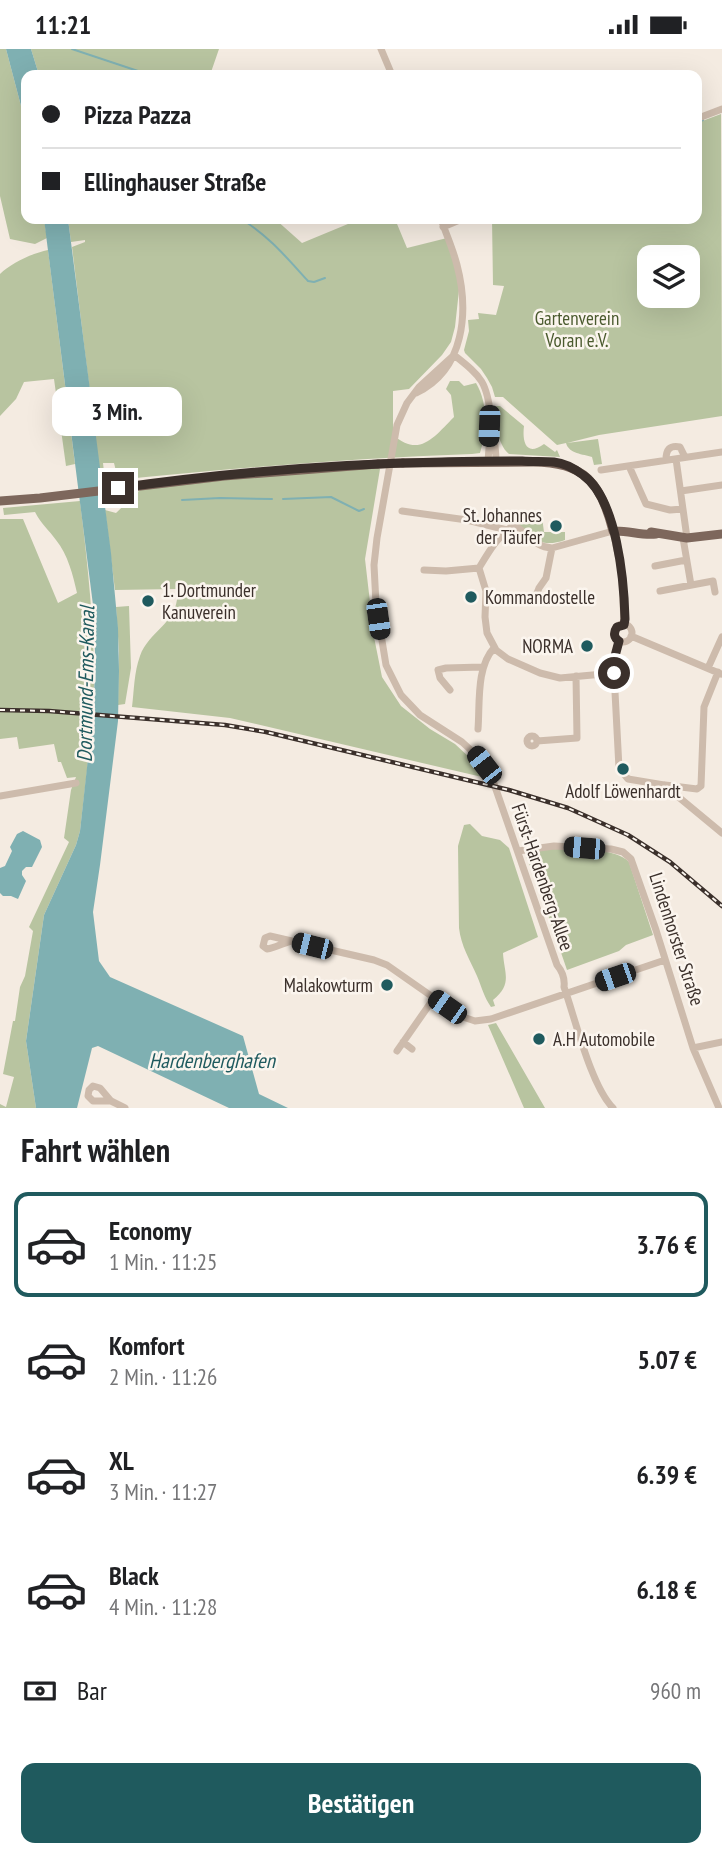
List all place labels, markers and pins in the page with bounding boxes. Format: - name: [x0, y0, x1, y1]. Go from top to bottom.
- place label: St. Johannes der Täufer: [463, 503, 543, 549]
- marker: St. Johannes der Täufer: [548, 518, 564, 534]
- place label: 1. Dortmunder Kanuverein: [162, 578, 257, 624]
- place label: Kommandostelle: [485, 585, 595, 609]
- marker: Kommandostelle: [463, 589, 479, 605]
- marker: 1. Dortmunder Kanuverein: [140, 593, 156, 609]
- place label: NORMA: [522, 634, 573, 658]
- marker: NORMA: [579, 638, 595, 654]
- marker: Adolf Löwenhardt: [615, 761, 631, 777]
- place label: Adolf Löwenhardt: [565, 779, 682, 803]
- place label: Malakowturm: [284, 973, 373, 997]
- marker: Malakowturm: [379, 977, 395, 993]
- place label: A.H Automobile: [553, 1027, 655, 1051]
- marker: A.H Automobile: [531, 1031, 547, 1047]

